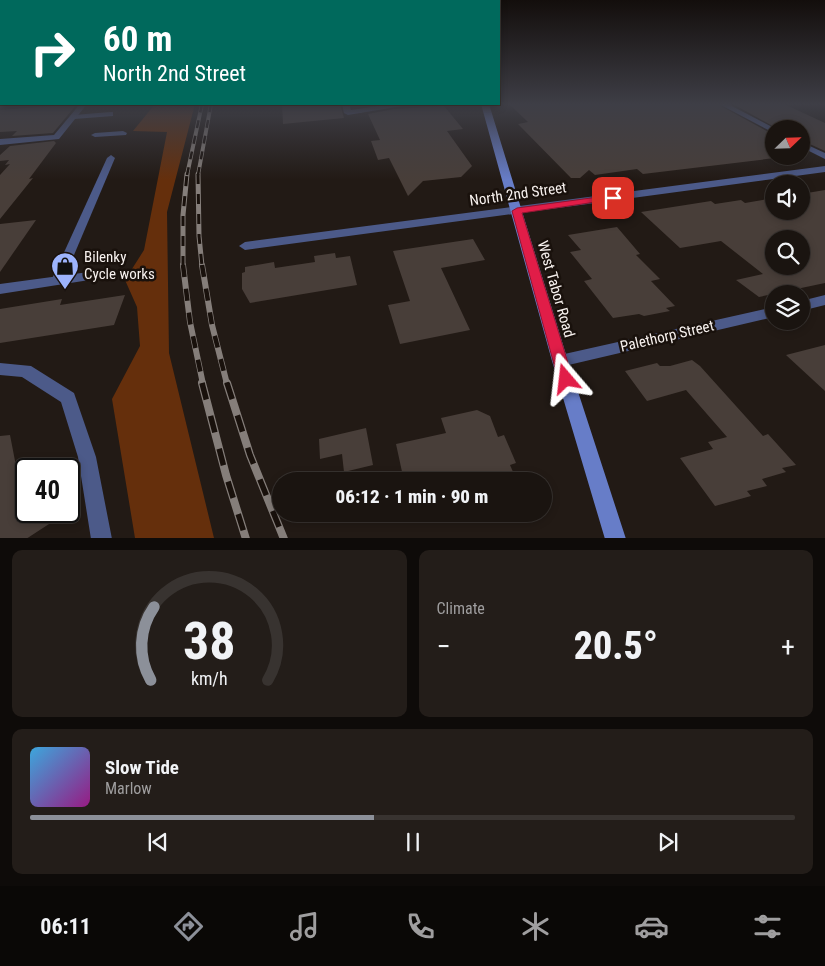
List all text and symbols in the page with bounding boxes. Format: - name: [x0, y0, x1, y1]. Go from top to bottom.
- text: 60 m: [103, 19, 172, 60]
- icon: right: [20, 20, 85, 85]
- text: North 2nd Street: [103, 61, 246, 86]
- north arrow: [765, 120, 810, 165]
- map controls: [765, 120, 810, 330]
- button: sound: [765, 175, 810, 220]
- pin: [592, 177, 634, 219]
- street label: North 2nd Street: [468, 178, 568, 210]
- icon: arrive: [599, 184, 627, 212]
- button: search: [765, 230, 810, 275]
- street label: West Tabor Road: [534, 239, 578, 339]
- place label: Bilenky Cycle works: [84, 248, 155, 283]
- shop icon: Bilenky Cycle works: [50, 251, 80, 290]
- button: layers: [765, 285, 810, 330]
- street label: Palethorp Street: [618, 316, 716, 356]
- position arrow: [539, 352, 591, 404]
- speed limit sign: 40: [15, 458, 80, 523]
- text: 06:12 · 1 min · 90 m: [336, 485, 488, 508]
- text: Climate: [437, 599, 485, 618]
- text: 38: [183, 611, 236, 672]
- text: 20.5°: [574, 624, 658, 668]
- text: −: [437, 630, 451, 663]
- text: +: [781, 630, 795, 663]
- text: km/h: [191, 668, 228, 689]
- text: Slow Tide: [105, 756, 179, 779]
- text: Marlow: [105, 779, 152, 798]
- icon: previous: [144, 828, 172, 856]
- icon: pause: [399, 828, 427, 856]
- icon: next: [654, 828, 682, 856]
- icon: directions: [171, 909, 206, 944]
- icon: music: [287, 909, 322, 944]
- icon: phone: [403, 909, 438, 944]
- icon: climate: [518, 909, 553, 944]
- icon: car: [634, 909, 669, 944]
- icon: filters: [750, 909, 785, 944]
- text: 06:11: [40, 914, 91, 939]

